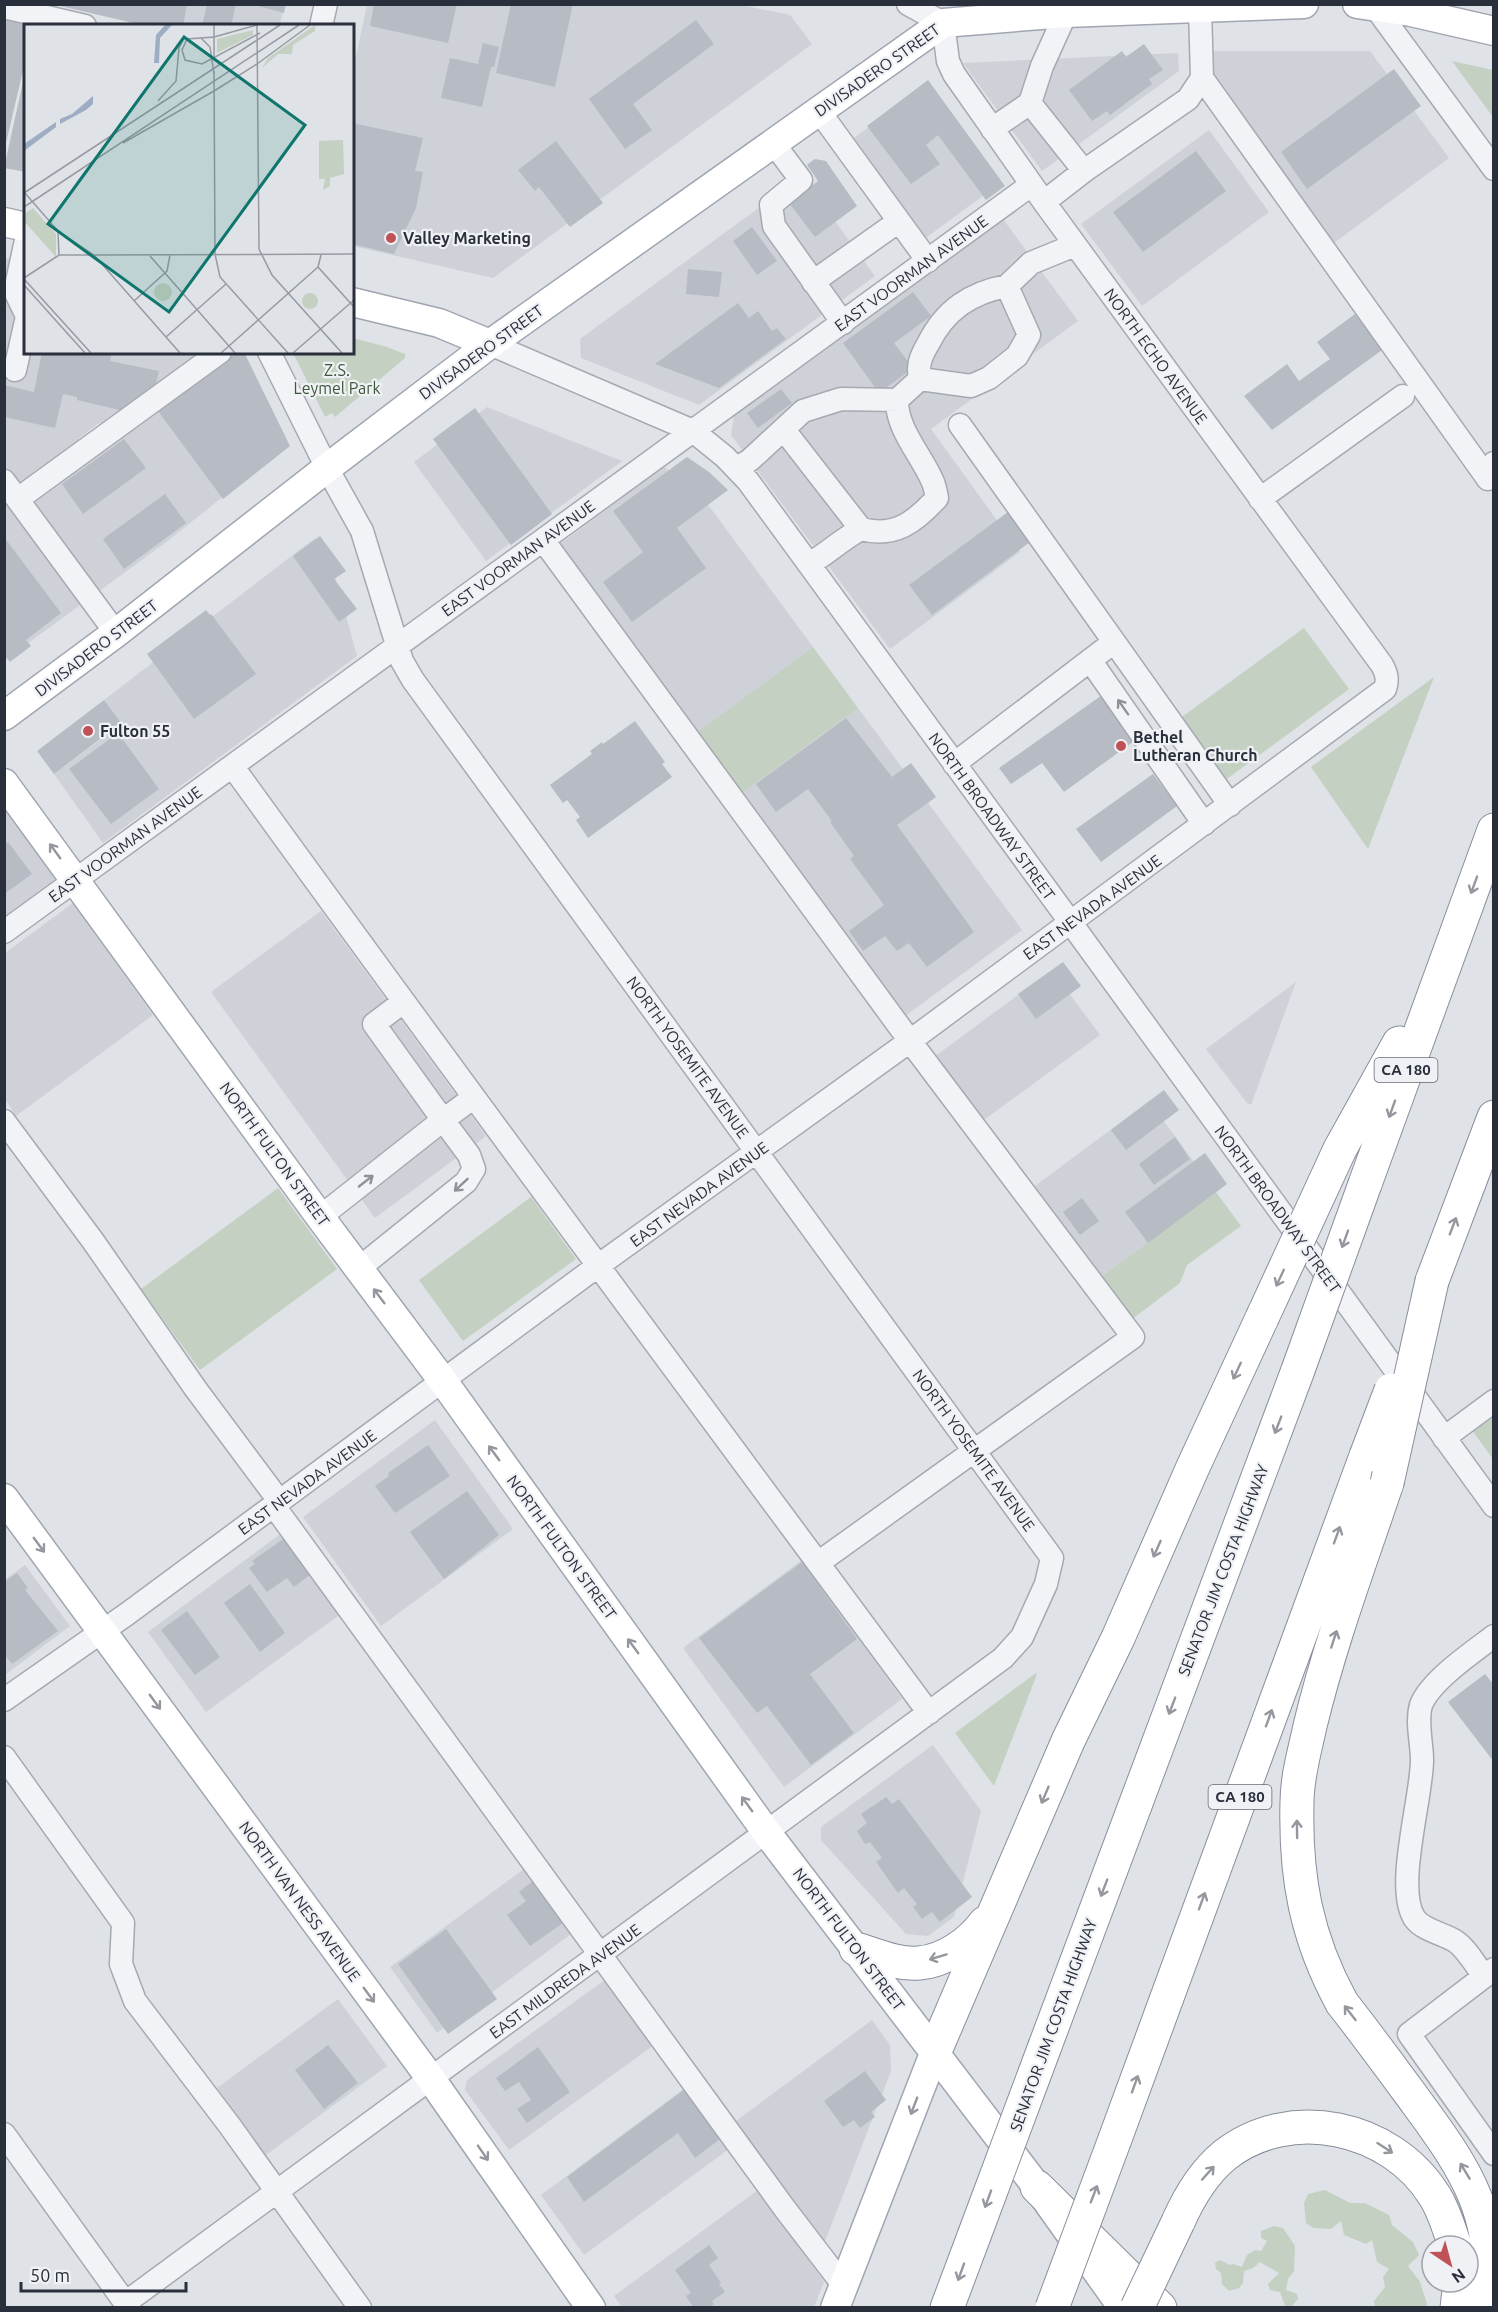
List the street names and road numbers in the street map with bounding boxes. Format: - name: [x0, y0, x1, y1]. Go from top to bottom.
- street label: DIVISADERO STREET: [811, 20, 943, 120]
- street label: EAST VOORMAN AVENUE: [831, 211, 991, 335]
- street label: NORTH ECHO AVENUE: [1101, 285, 1211, 427]
- street label: DIVISADERO STREET: [416, 301, 547, 403]
- street label: EAST VOORMAN AVENUE: [438, 496, 598, 620]
- street label: DIVISADERO STREET: [31, 596, 161, 700]
- street label: NORTH BROADWAY STREET: [925, 729, 1059, 903]
- street label: EAST VOORMAN AVENUE: [45, 782, 205, 906]
- street label: EAST NEVADA AVENUE: [1019, 851, 1165, 963]
- street label: NORTH YOSEMITE AVENUE: [623, 973, 753, 1141]
- road number: CA 180: [1374, 1058, 1438, 1082]
- street label: NORTH FULTON STREET: [217, 1078, 333, 1230]
- street label: NORTH BROADWAY STREET: [1211, 1122, 1345, 1296]
- street label: EAST NEVADA AVENUE: [626, 1138, 772, 1250]
- street label: NORTH YOSEMITE AVENUE: [909, 1366, 1039, 1534]
- street label: EAST NEVADA AVENUE: [234, 1426, 380, 1538]
- street label: SENATOR JIM COSTA HIGHWAY: [1174, 1461, 1272, 1678]
- street label: NORTH FULTON STREET: [504, 1471, 620, 1623]
- road number: CA 180: [1208, 1785, 1272, 1809]
- street label: NORTH VAN NESS AVENUE: [236, 1818, 364, 1984]
- street label: NORTH FULTON STREET: [790, 1864, 908, 2014]
- street label: SENATOR JIM COSTA HIGHWAY: [1006, 1915, 1100, 2134]
- street label: EAST MILDREDA AVENUE: [486, 1920, 644, 2042]

